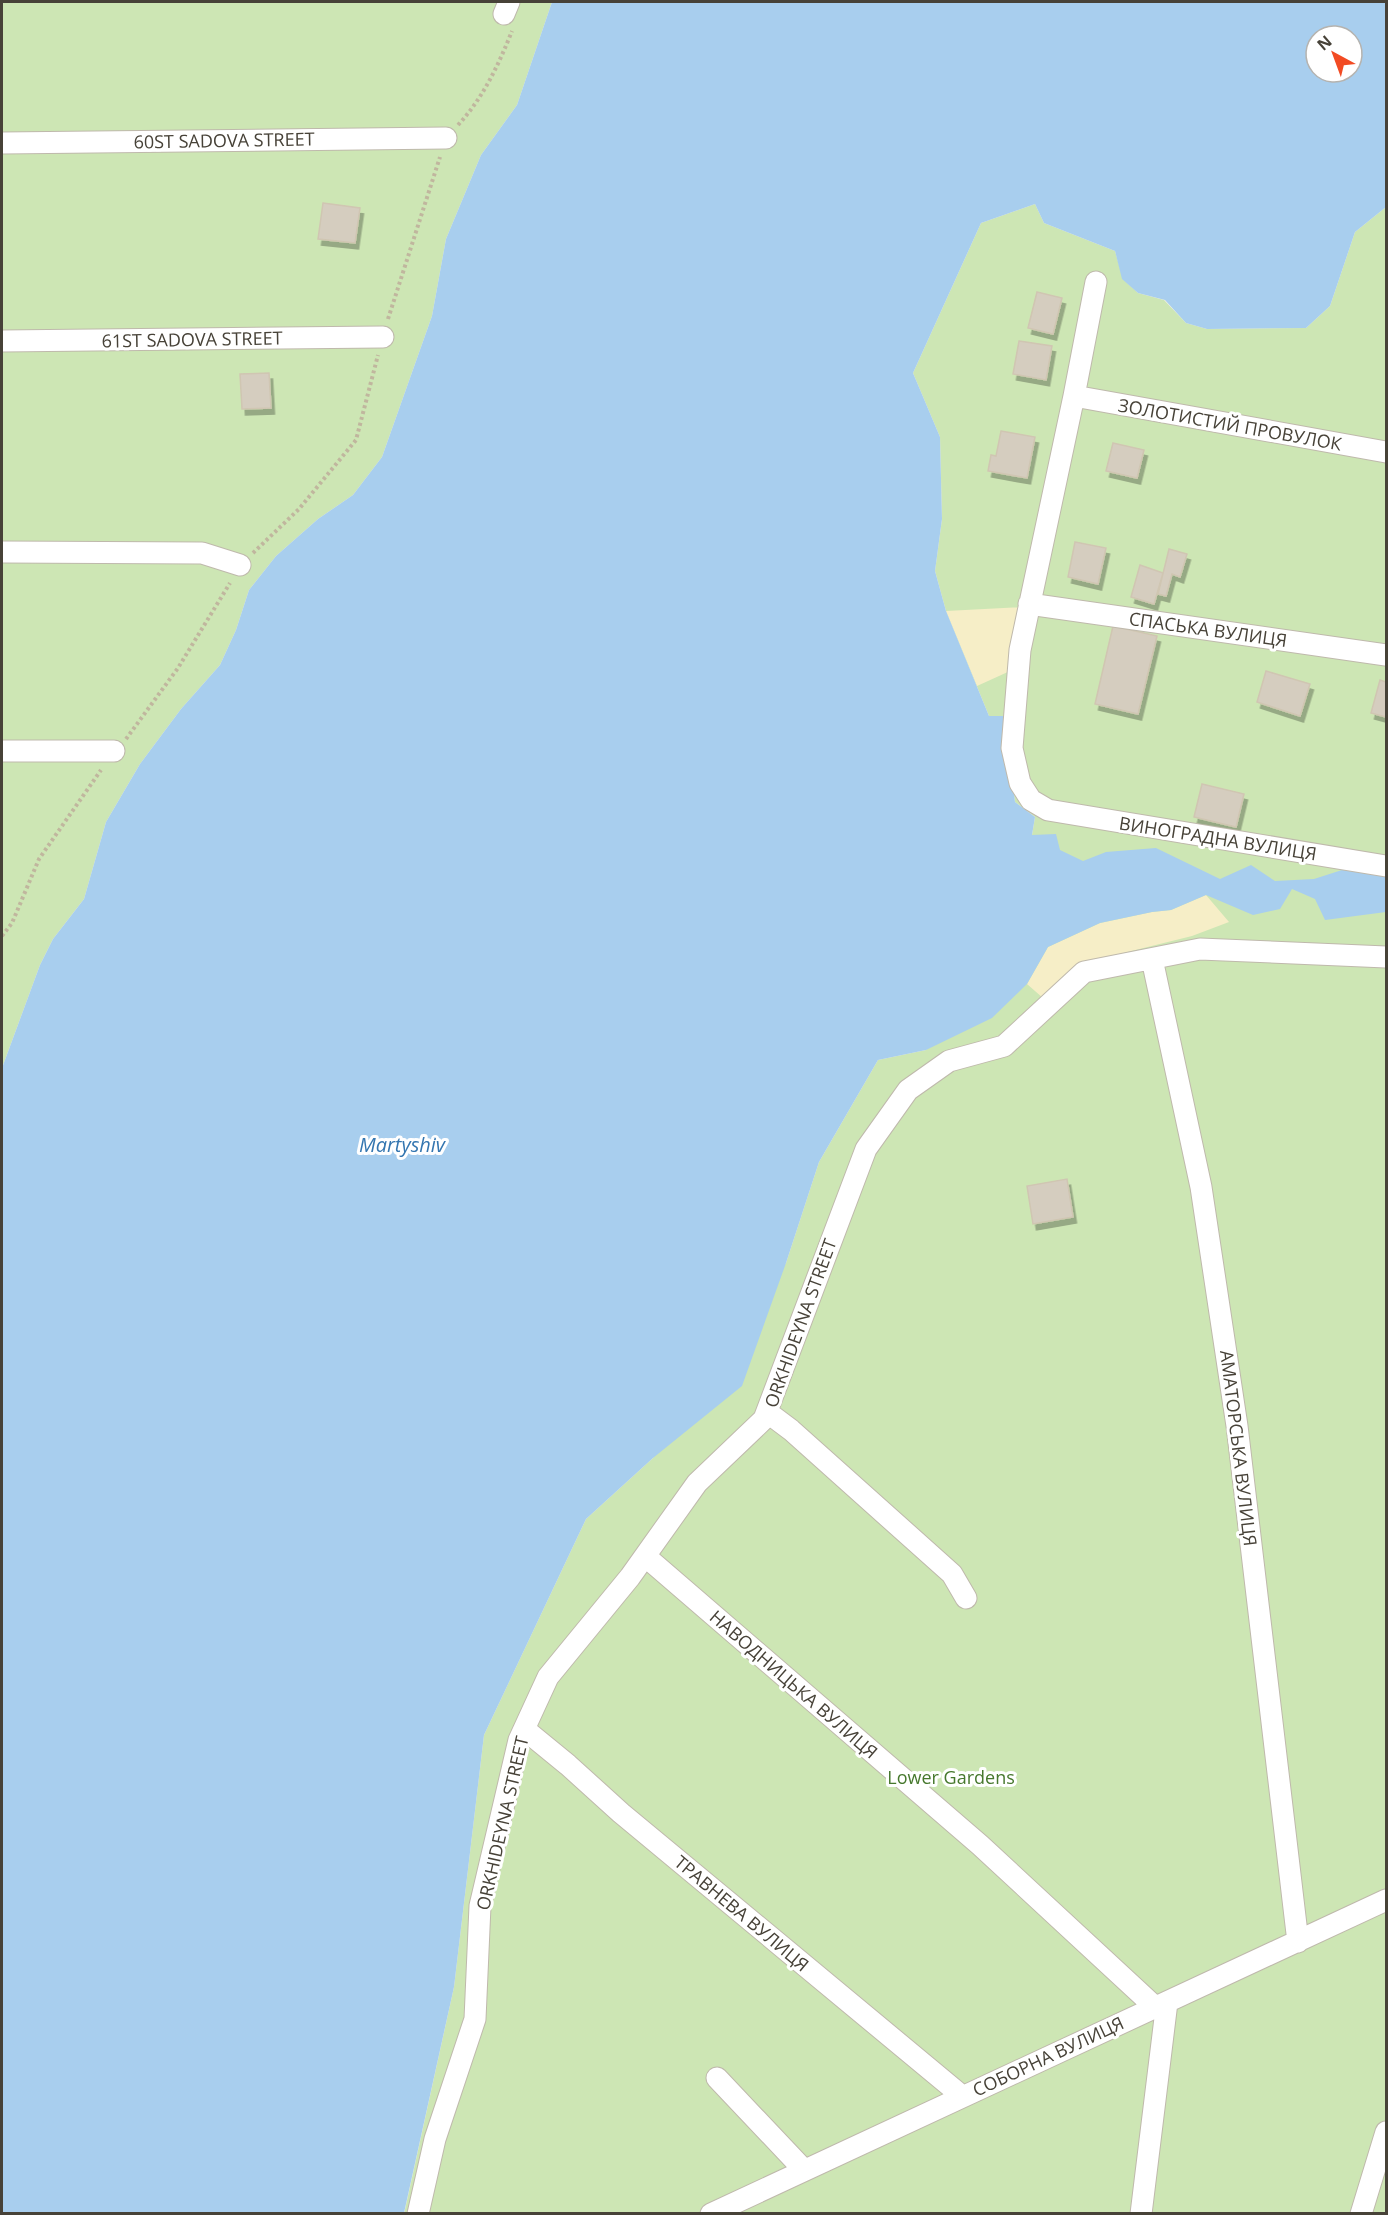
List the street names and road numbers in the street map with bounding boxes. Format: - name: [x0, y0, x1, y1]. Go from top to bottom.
- street label: 60ST SADOVA STREET: [133, 126, 315, 154]
- street label: 61ST SADOVA STREET: [101, 325, 283, 353]
- street label: ЗОЛОТИСТИЙ ПРОВУЛОК: [1116, 393, 1344, 455]
- street label: СПАСЬКА ВУЛИЦЯ: [1127, 606, 1289, 652]
- street label: ВИНОГРАДНА ВУЛИЦЯ: [1118, 811, 1318, 865]
- street label: ORKHIDEYNA STREET: [758, 1235, 842, 1411]
- street label: АМАТОРСЬКА ВУЛИЦЯ: [1215, 1349, 1263, 1547]
- street label: НАВОДНИЦЬКА ВУЛИЦЯ: [705, 1604, 883, 1764]
- street label: ORKHIDEYNA STREET: [470, 1734, 534, 1912]
- street label: ТРАВНЕВА ВУЛИЦЯ: [670, 1850, 814, 1976]
- street label: СОБОРНА ВУЛИЦЯ: [968, 2010, 1128, 2102]

